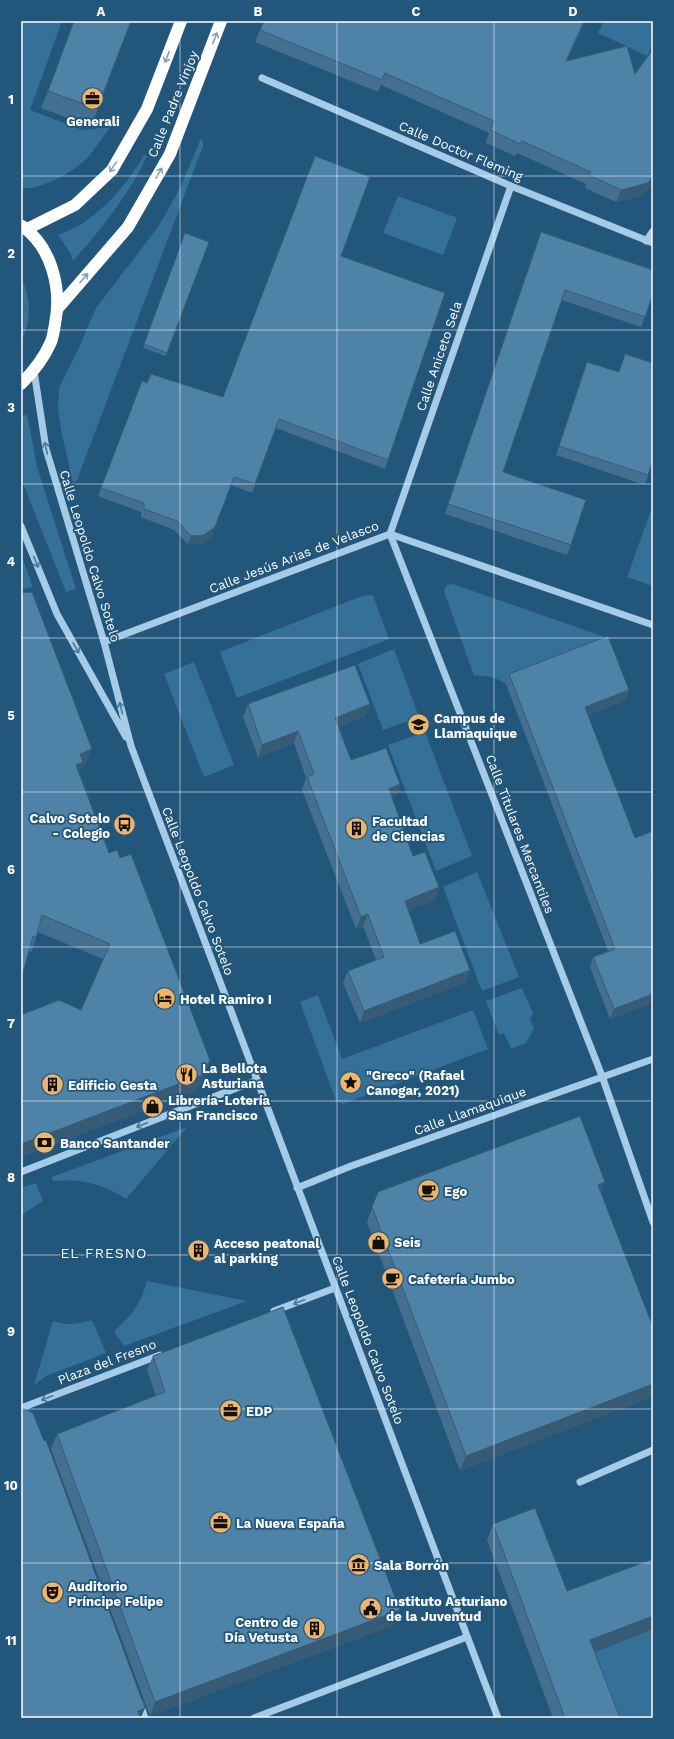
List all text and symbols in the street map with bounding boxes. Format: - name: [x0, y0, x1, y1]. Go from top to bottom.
- text: A: [97, 4, 106, 19]
- text: B: [254, 4, 263, 19]
- text: C: [412, 4, 421, 19]
- text: D: [568, 4, 578, 19]
- one-way arrow: [211, 33, 219, 45]
- street label: Calle Padre Vinjoy: [145, 48, 201, 160]
- one-way arrow: [162, 51, 170, 63]
- office icon: Generali: [80, 86, 106, 112]
- text: 1: [8, 92, 14, 107]
- place label: Generali: [66, 114, 120, 129]
- street label: Calle Doctor Fleming: [397, 118, 525, 184]
- one-way arrow: [109, 161, 117, 172]
- one-way arrow: [155, 167, 163, 179]
- text: 2: [7, 246, 15, 261]
- one-way arrow: [79, 273, 88, 284]
- street label: Calle Aniceto Sela: [413, 299, 465, 413]
- text: 3: [7, 400, 15, 415]
- one-way arrow: [42, 442, 50, 455]
- street label: Calle Leopoldo Calvo Sotelo: [57, 468, 123, 644]
- street label: Calle Jesús Arias de Velasco: [207, 518, 381, 596]
- text: 4: [7, 554, 16, 569]
- one-way arrow: [33, 556, 40, 568]
- one-way arrow: [73, 642, 81, 654]
- one-way arrow: [117, 702, 124, 715]
- text: 5: [7, 708, 15, 723]
- place label: Campus de Llamaquique: [434, 711, 518, 741]
- school or university icon: Campus de Llamaquique: [405, 712, 431, 738]
- street label: Calle Titulares Mercantiles: [483, 752, 557, 916]
- street label: Calle Leopoldo Calvo Sotelo: [159, 805, 237, 977]
- place label: Calvo Sotelo - Colegio: [30, 811, 110, 841]
- bus stop icon: Calvo Sotelo - Colegio: [112, 812, 138, 838]
- place label: Facultad de Ciencias: [372, 814, 445, 844]
- building icon: Facultad de Ciencias: [343, 815, 369, 841]
- text: 6: [7, 862, 15, 877]
- hotel icon: Hotel Ramiro I: [151, 986, 177, 1012]
- place label: Hotel Ramiro I: [180, 992, 272, 1007]
- text: 7: [7, 1016, 15, 1031]
- place label: La Bellota Asturiana: [202, 1061, 267, 1091]
- restaurant icon: La Bellota Asturiana: [173, 1062, 199, 1088]
- place label: "Greco" (Rafael Canogar, 2021): [366, 1068, 465, 1098]
- place icon: "Greco" (Rafael Canogar, 2021): [337, 1069, 363, 1095]
- building icon: Edificio Gesta: [39, 1072, 65, 1098]
- place label: Edificio Gesta: [68, 1078, 158, 1093]
- street label: Calle Llamaquique: [412, 1084, 528, 1138]
- place label: Librería-Lotería San Francisco: [168, 1093, 270, 1123]
- shop icon: Librería-Lotería San Francisco: [139, 1094, 165, 1120]
- one-way arrow: [136, 1121, 148, 1129]
- bank icon: Banco Santander: [32, 1130, 58, 1156]
- place label: Banco Santander: [60, 1136, 170, 1151]
- text: 8: [7, 1170, 15, 1185]
- cafe icon: Ego: [416, 1178, 442, 1204]
- place label: Ego: [444, 1184, 467, 1199]
- shop icon: Seis: [366, 1229, 392, 1255]
- place label: Seis: [394, 1235, 421, 1250]
- place label: Acceso peatonal al parking: [214, 1236, 320, 1266]
- building icon: Acceso peatonal al parking: [186, 1237, 212, 1263]
- district label: EL FRESNO: [60, 1245, 148, 1261]
- street label: Calle Leopoldo Calvo Sotelo: [329, 1254, 407, 1426]
- cafe icon: Cafetería Jumbo: [380, 1266, 406, 1292]
- place label: Cafetería Jumbo: [408, 1272, 515, 1287]
- one-way arrow: [293, 1298, 305, 1306]
- text: 9: [7, 1324, 15, 1339]
- street label: Plaza del Fresno: [56, 1336, 158, 1388]
- one-way arrow: [41, 1395, 53, 1403]
- office icon: EDP: [217, 1398, 243, 1424]
- place label: EDP: [246, 1404, 273, 1419]
- text: 10: [4, 1478, 18, 1493]
- office icon: La Nueva España: [208, 1510, 234, 1536]
- place label: La Nueva España: [236, 1516, 345, 1531]
- museum icon: Sala Borrón: [345, 1552, 371, 1578]
- place label: Sala Borrón: [374, 1558, 449, 1573]
- place label: Auditorio Príncipe Felipe: [68, 1579, 164, 1609]
- theatre icon: Auditorio Príncipe Felipe: [39, 1580, 65, 1606]
- place label: Instituto Asturiano de la Juventud: [386, 1594, 508, 1624]
- public building icon: Instituto Asturiano de la Juventud: [358, 1595, 384, 1621]
- place label: Centro de Día Vetusta: [225, 1615, 298, 1645]
- building icon: Centro de Día Vetusta: [301, 1616, 327, 1642]
- text: 11: [5, 1633, 17, 1648]

